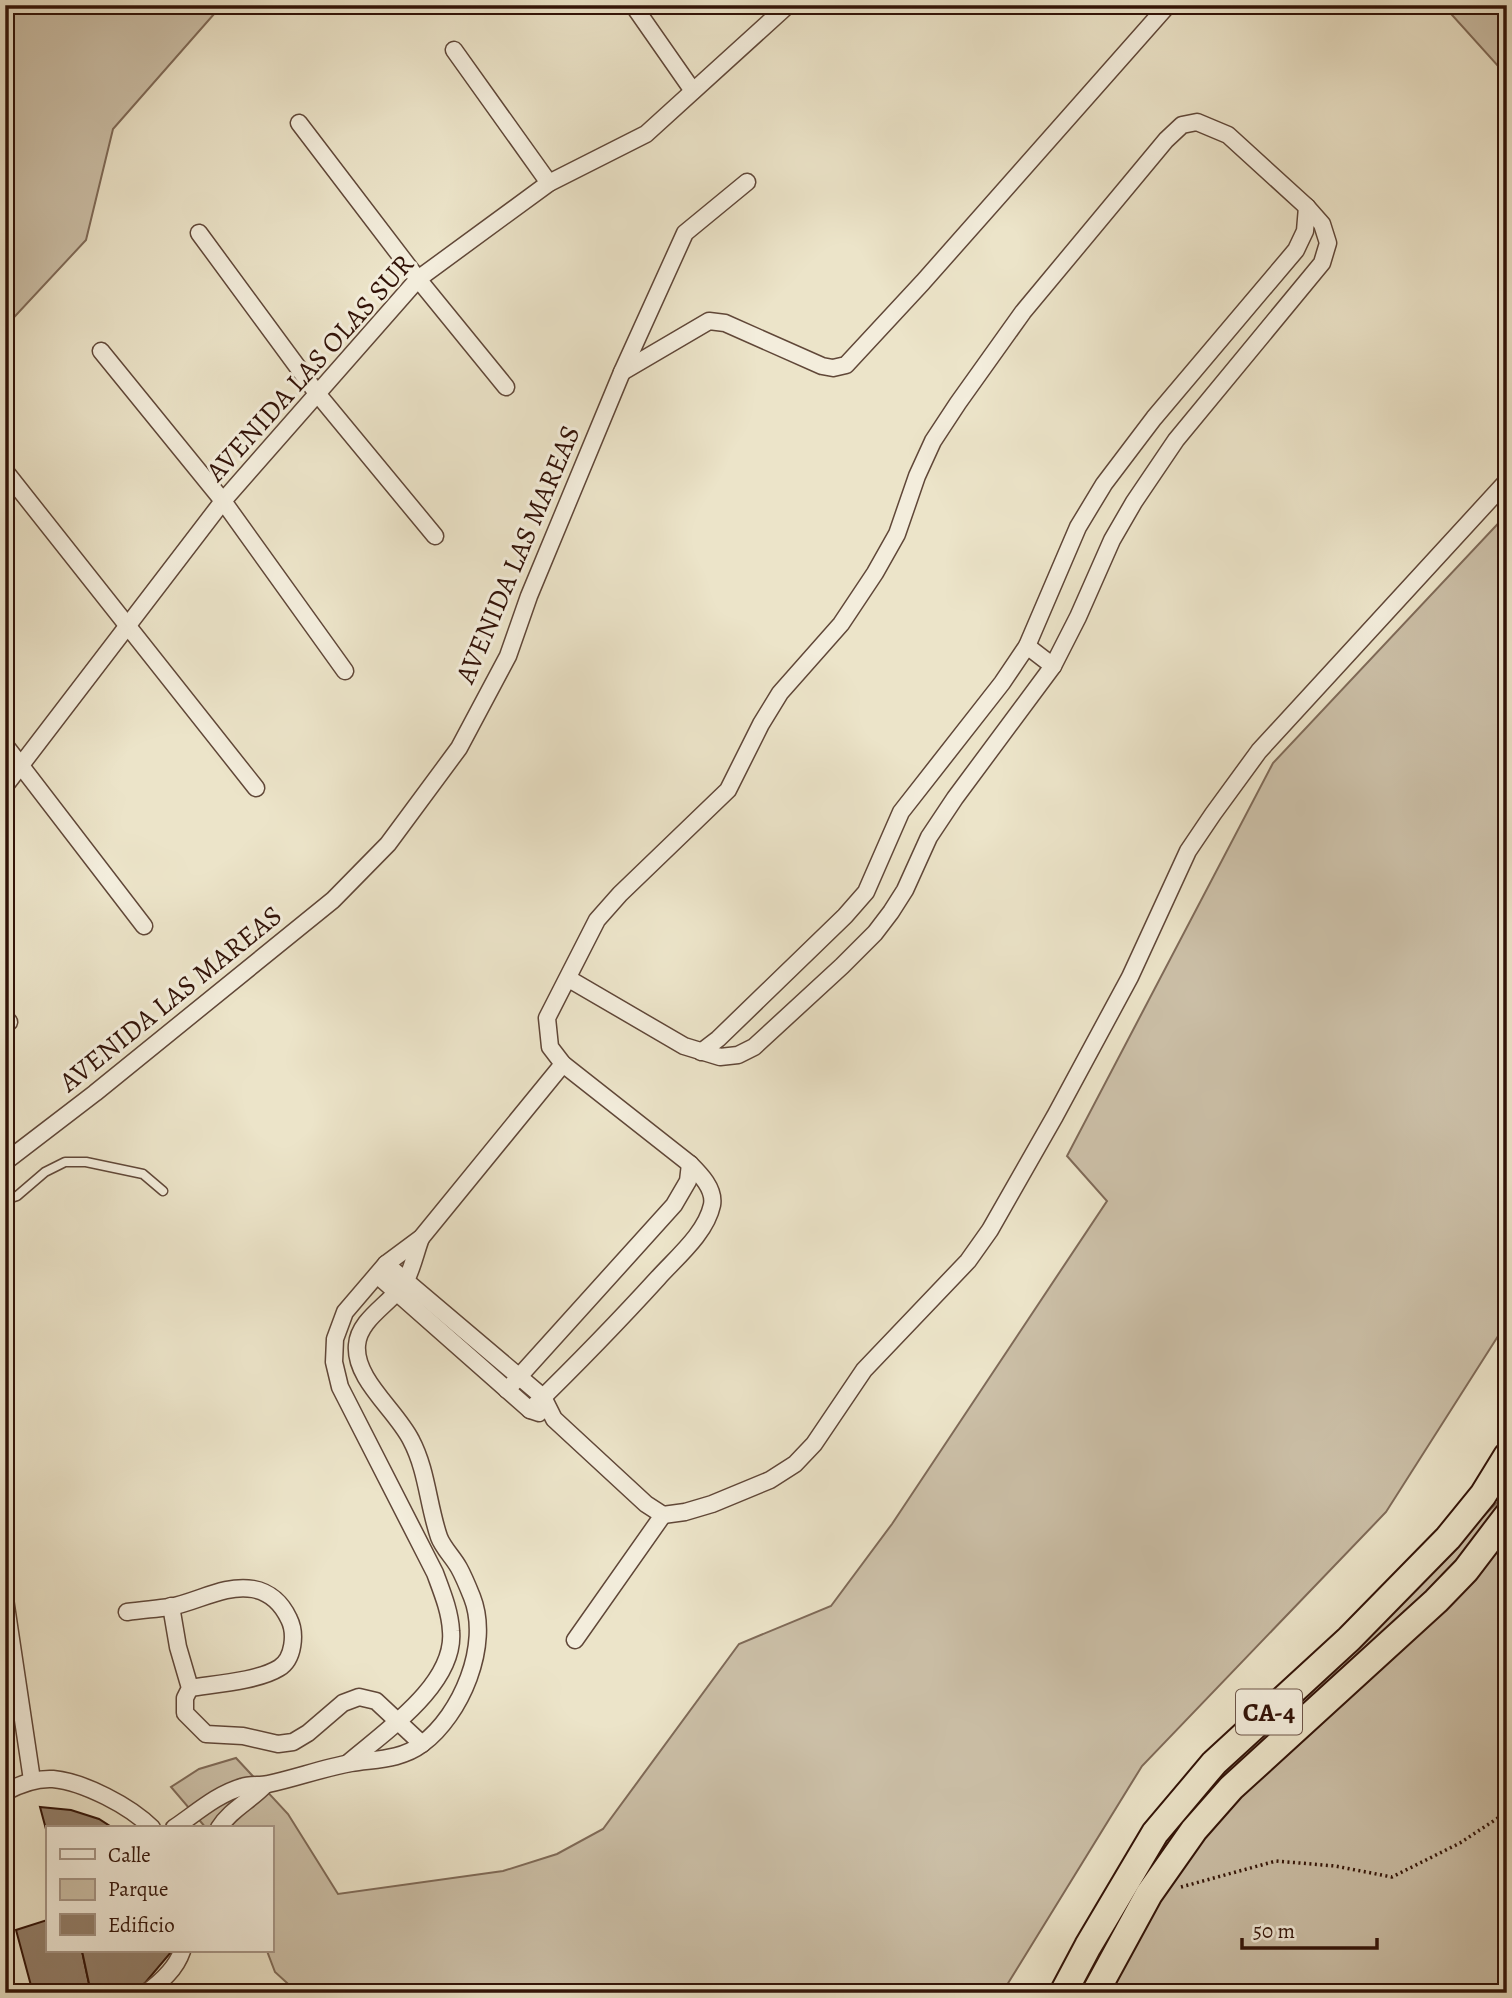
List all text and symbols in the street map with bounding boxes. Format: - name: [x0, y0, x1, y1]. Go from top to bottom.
- street label: AVENIDA LAS OLAS SUR: [197, 246, 422, 490]
- street label: AVENIDA LAS MAREAS: [446, 420, 590, 690]
- street label: AVENIDA LAS MAREAS: [50, 897, 290, 1101]
- road number: CA-4: [1236, 1690, 1302, 1735]
- legend: [46, 1826, 273, 1952]
- text: Calle: [108, 1841, 151, 1869]
- text: Parque: [108, 1875, 168, 1903]
- scale bar: [1242, 1907, 1377, 1951]
- text: Edificio: [108, 1911, 175, 1939]
- text: 50 m: [1253, 1917, 1295, 1945]

